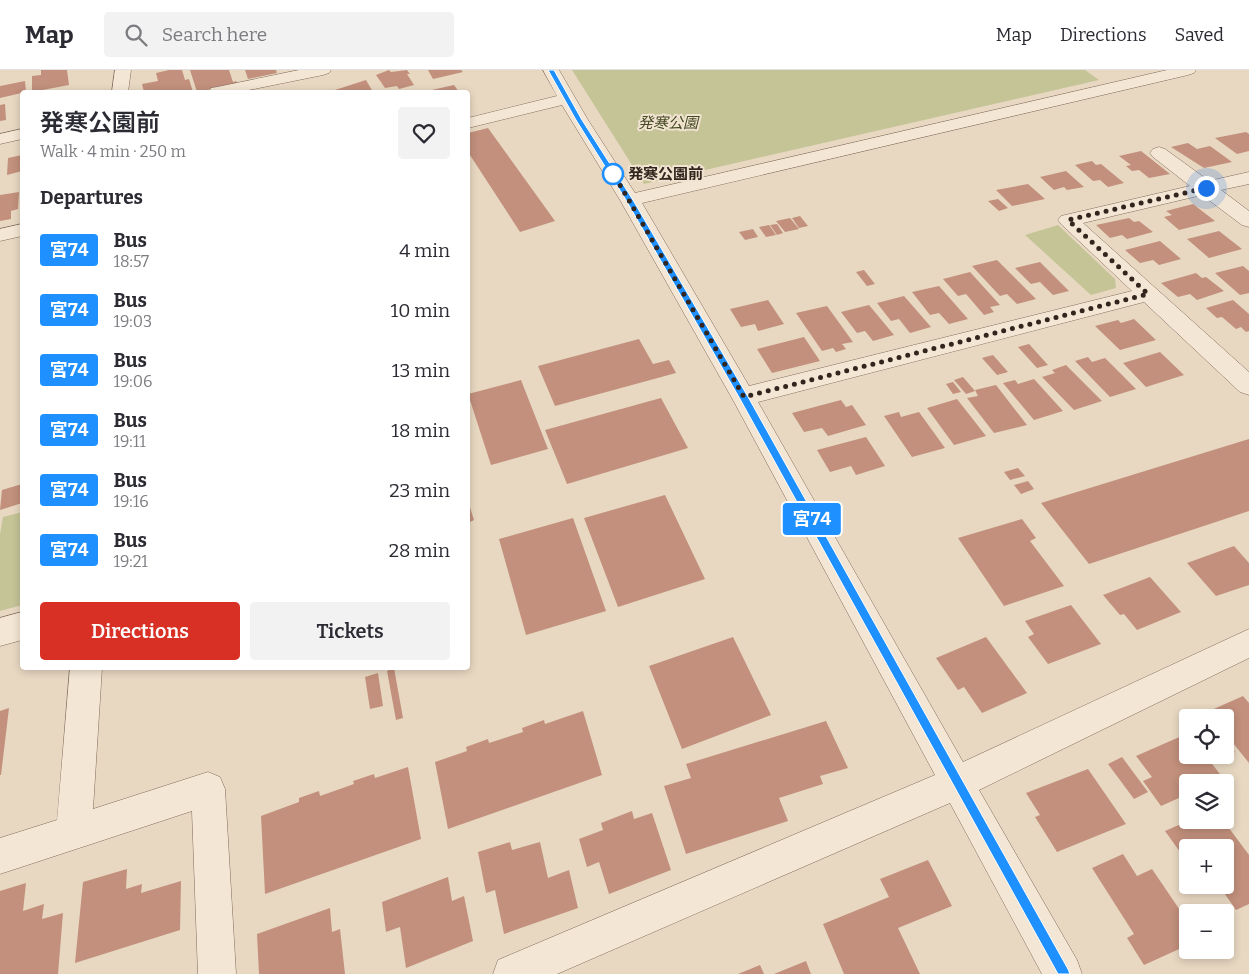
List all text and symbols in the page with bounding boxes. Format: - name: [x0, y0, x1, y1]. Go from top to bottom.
- search box: [104, 12, 454, 57]
- text: Map: [25, 21, 74, 49]
- icon: search: [122, 21, 150, 49]
- text: Search here: [162, 23, 267, 46]
- text: Map: [996, 24, 1032, 46]
- text: Directions: [1060, 24, 1147, 46]
- text: Saved: [1175, 24, 1224, 46]
- button: heart: [398, 107, 450, 159]
- text: 発寒公園前: [40, 109, 160, 137]
- park label: 発寒公園: [638, 114, 700, 132]
- text: Walk · 4 min · 250 m: [40, 142, 186, 161]
- marker: 発寒公園前: [602, 163, 624, 185]
- place label: 発寒公園前: [628, 165, 703, 183]
- your location: [1194, 176, 1219, 201]
- text: Departures: [40, 186, 143, 209]
- text: Bus: [113, 229, 147, 252]
- text: 宮74: [50, 239, 88, 261]
- text: 4 min: [399, 239, 450, 262]
- text: 18:57: [113, 252, 149, 271]
- text: Bus: [113, 289, 147, 312]
- text: 宮74: [50, 299, 88, 321]
- text: 10 min: [390, 299, 450, 322]
- text: 19:03: [113, 312, 152, 331]
- text: Bus: [113, 349, 147, 372]
- text: 宮74: [50, 359, 88, 381]
- text: 13 min: [392, 359, 450, 382]
- text: 19:06: [113, 372, 152, 391]
- text: Bus: [113, 409, 147, 432]
- text: 宮74: [50, 419, 88, 441]
- text: 18 min: [391, 419, 450, 442]
- text: 19:11: [113, 432, 146, 451]
- text: Bus: [113, 469, 147, 492]
- text: 宮74: [50, 479, 88, 501]
- text: 23 min: [389, 479, 450, 502]
- text: 19:16: [113, 492, 149, 511]
- line badge: 宮74: [783, 503, 841, 535]
- text: 宮74: [793, 508, 831, 530]
- text: Bus: [113, 529, 147, 552]
- text: 宮74: [50, 539, 88, 561]
- text: 28 min: [389, 539, 450, 562]
- text: 19:21: [113, 552, 148, 571]
- button: Directions: [40, 602, 240, 660]
- button: Tickets: [250, 602, 450, 660]
- map controls: [1179, 709, 1234, 959]
- button: locate: [1179, 709, 1234, 764]
- button: layers: [1179, 774, 1234, 829]
- button: +: [1179, 839, 1234, 894]
- button: −: [1179, 904, 1234, 959]

